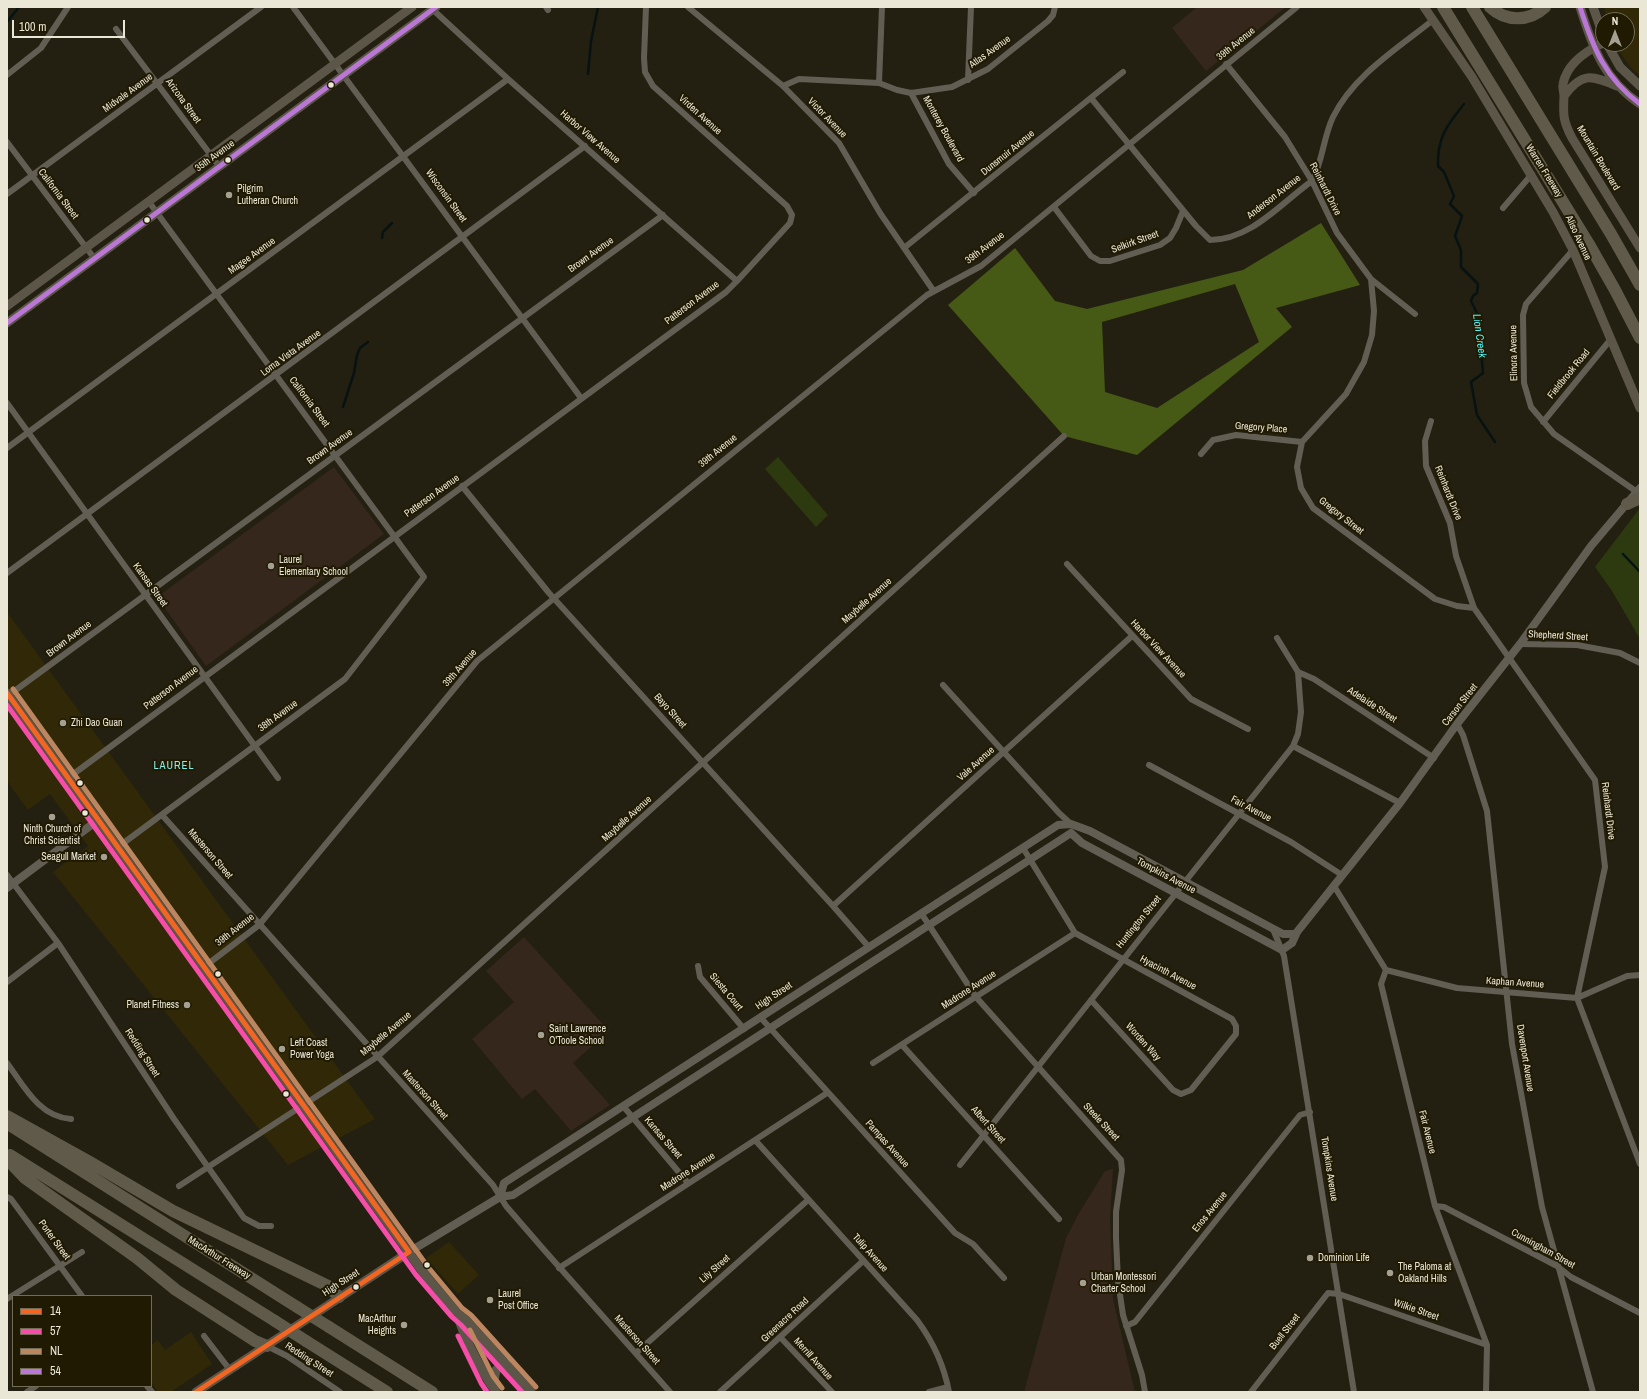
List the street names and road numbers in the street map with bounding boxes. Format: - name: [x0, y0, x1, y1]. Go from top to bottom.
- street label: 39th Avenue: [1214, 25, 1258, 63]
- street label: Atlas Avenue: [967, 33, 1013, 71]
- street label: Midvale Avenue: [101, 71, 155, 115]
- street label: Arizona Street: [163, 76, 203, 126]
- street label: Virden Avenue: [676, 92, 724, 138]
- street label: Monterey Boulevard: [920, 94, 966, 164]
- street label: Victor Avenue: [805, 95, 849, 141]
- street label: Harbor View Avenue: [558, 108, 622, 166]
- street label: Mountain Boulevard: [1574, 123, 1622, 193]
- street label: Dunsmuir Avenue: [979, 128, 1037, 178]
- street label: 35th Avenue: [193, 138, 237, 174]
- street label: Warren Freeway: [1523, 142, 1565, 200]
- street label: Reinhardt Drive: [1307, 160, 1343, 218]
- street label: California Street: [35, 167, 81, 221]
- street label: Wisconsin Street: [423, 167, 469, 225]
- street label: Anderson Avenue: [1245, 172, 1303, 222]
- street label: Aliso Avenue: [1562, 214, 1594, 262]
- street label: Selkirk Street: [1110, 228, 1160, 256]
- street label: 39th Avenue: [963, 229, 1007, 267]
- street label: Magee Avenue: [226, 235, 278, 277]
- street label: Brown Avenue: [566, 235, 616, 275]
- street label: Patterson Avenue: [662, 279, 722, 327]
- street label: Elinora Avenue: [1508, 325, 1520, 381]
- street label: Loma Vista Avenue: [259, 327, 323, 379]
- street label: Fieldbrook Road: [1545, 347, 1593, 401]
- street label: California Street: [286, 375, 332, 429]
- street label: Gregory Place: [1234, 420, 1288, 436]
- street label: Brown Avenue: [305, 427, 355, 467]
- street label: 39th Avenue: [696, 432, 740, 470]
- street label: Reinhardt Drive: [1432, 464, 1464, 522]
- street label: Patterson Avenue: [402, 472, 462, 520]
- street label: Gregory Street: [1316, 495, 1366, 537]
- street label: Kansas Street: [130, 561, 170, 609]
- street label: Maybelle Avenue: [840, 576, 894, 626]
- street label: Harbor View Avenue: [1128, 617, 1188, 681]
- street label: Brown Avenue: [44, 618, 94, 660]
- street label: Shepherd Street: [1528, 628, 1588, 644]
- street label: 39th Avenue: [440, 647, 480, 689]
- street label: Patterson Avenue: [141, 664, 201, 712]
- street label: Carson Street: [1440, 681, 1480, 729]
- street label: Adelaide Street: [1345, 685, 1399, 725]
- street label: Bayo Street: [651, 691, 689, 731]
- street label: 38th Avenue: [256, 698, 300, 734]
- street label: Vale Avenue: [955, 744, 997, 784]
- street label: Reinhardt Drive: [1599, 782, 1617, 840]
- street label: Fair Avenue: [1229, 793, 1273, 825]
- street label: Maybelle Avenue: [600, 794, 654, 844]
- street label: Masterson Street: [185, 827, 235, 881]
- street label: Tompkins Avenue: [1134, 855, 1198, 897]
- street label: Huntington Street: [1114, 893, 1164, 951]
- street label: 39th Avenue: [213, 911, 257, 949]
- street label: Hyacinth Avenue: [1138, 953, 1198, 993]
- street label: Madrone Avenue: [940, 968, 998, 1012]
- street label: Siesta Court: [707, 971, 745, 1013]
- street label: Kaphan Avenue: [1486, 975, 1544, 991]
- street label: High Street: [753, 979, 795, 1013]
- street label: Maybelle Avenue: [358, 1009, 414, 1059]
- street label: Worden Way: [1123, 1021, 1163, 1063]
- street label: Davenport Avenue: [1514, 1024, 1536, 1092]
- street label: Redding Street: [122, 1027, 162, 1079]
- street label: Masterson Street: [400, 1068, 450, 1122]
- street label: Steele Street: [1080, 1101, 1122, 1143]
- street label: Albert Street: [968, 1104, 1008, 1146]
- street label: Fair Avenue: [1416, 1109, 1438, 1155]
- street label: Kansas Street: [642, 1115, 684, 1161]
- street label: Pampas Avenue: [862, 1118, 912, 1170]
- street label: Tompkins Avenue: [1318, 1136, 1340, 1202]
- street label: Madrone Avenue: [659, 1150, 717, 1194]
- street label: Enos Avenue: [1190, 1189, 1230, 1235]
- street label: Porter Street: [35, 1218, 73, 1262]
- street label: Cunningham Street: [1509, 1227, 1577, 1271]
- street label: Tulip Avenue: [850, 1231, 890, 1275]
- street label: MacArthur Freeway: [185, 1234, 253, 1282]
- street label: Lily Street: [697, 1252, 733, 1286]
- street label: High Street: [320, 1267, 362, 1299]
- street label: Greenacre Road: [759, 1295, 811, 1345]
- street label: Wilkie Street: [1392, 1297, 1440, 1323]
- street label: Buell Street: [1267, 1312, 1303, 1352]
- street label: Masterson Street: [612, 1313, 662, 1367]
- street label: Merrill Avenue: [791, 1335, 835, 1383]
- street label: Redding Street: [283, 1340, 335, 1380]

